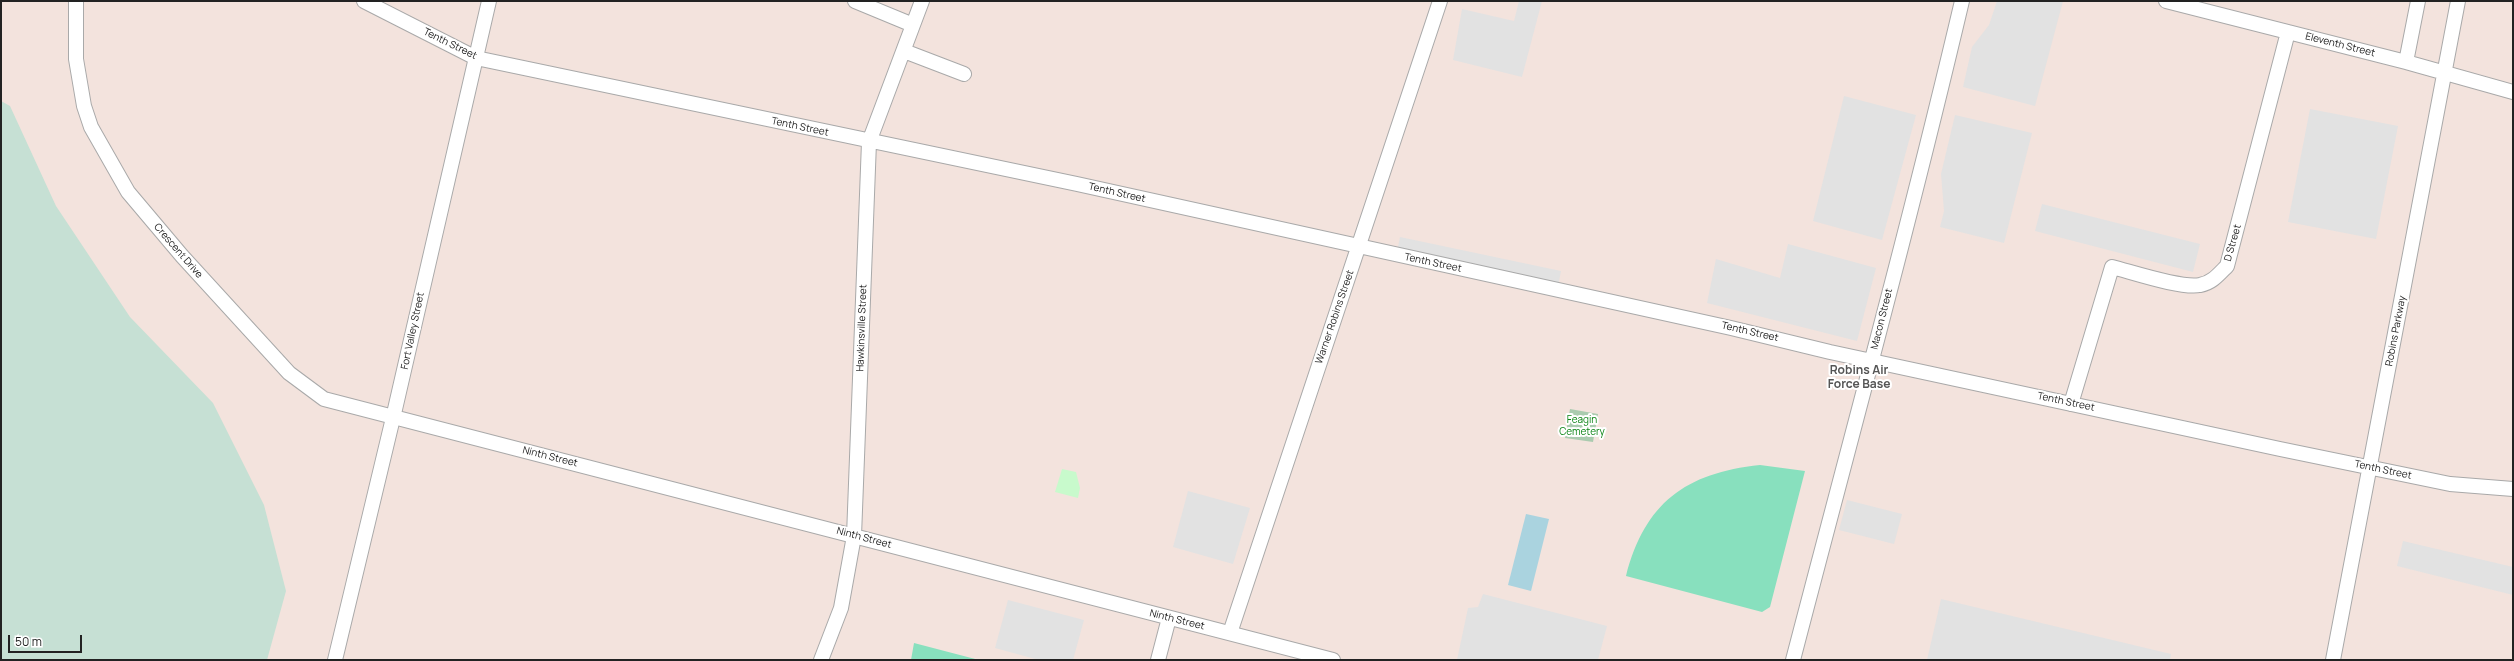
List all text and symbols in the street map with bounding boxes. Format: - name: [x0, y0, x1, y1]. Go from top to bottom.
- street label: Tenth Street: [421, 26, 479, 62]
- street label: Eleventh Street: [2304, 31, 2376, 59]
- street label: Tenth Street: [770, 115, 830, 139]
- street label: Tenth Street: [1087, 181, 1147, 205]
- street label: Crescent Drive: [151, 221, 205, 281]
- street label: D Street: [2222, 223, 2244, 263]
- street label: Tenth Street: [1403, 251, 1463, 275]
- street label: Warner Robins Street: [1313, 269, 1357, 365]
- street label: Hawkinsville Street: [854, 284, 870, 372]
- street label: Macon Street: [1869, 287, 1895, 351]
- street label: Fort Valley Street: [399, 291, 427, 371]
- street label: Robins Parkway: [2383, 295, 2409, 367]
- street label: Tenth Street: [1720, 320, 1780, 344]
- district label: Robins Air Force Base: [1828, 364, 1890, 392]
- street label: Tenth Street: [2036, 390, 2096, 414]
- park label: Feagin Cemetery: [1559, 414, 1605, 438]
- street label: Ninth Street: [521, 444, 579, 470]
- street label: Tenth Street: [2353, 458, 2413, 482]
- street label: Ninth Street: [835, 525, 893, 551]
- street label: Ninth Street: [1148, 607, 1206, 633]
- scale bar: [10, 627, 84, 653]
- text: 50 m: [15, 633, 42, 650]

